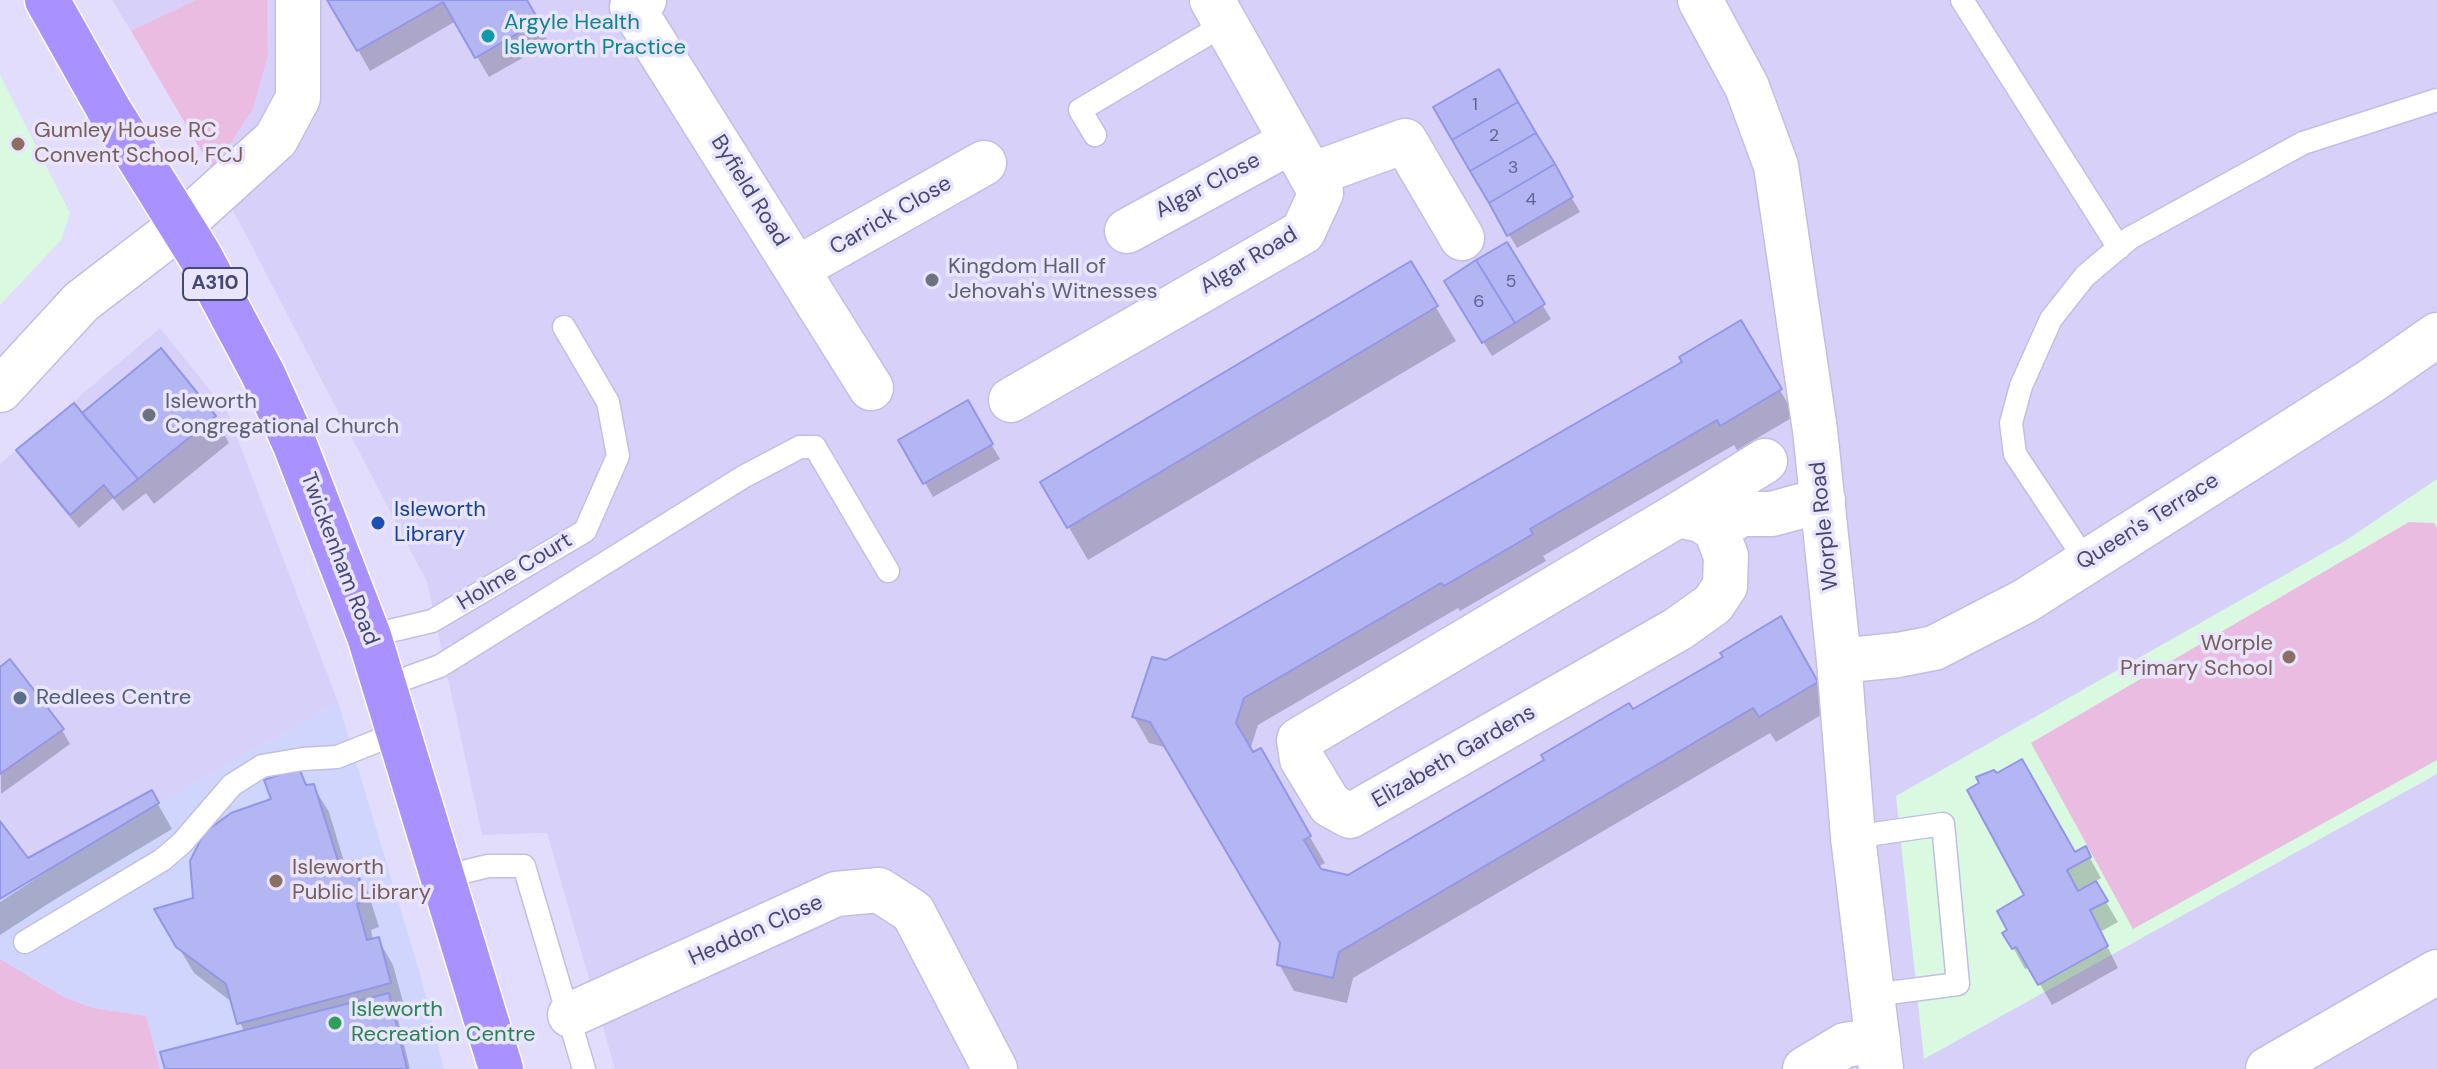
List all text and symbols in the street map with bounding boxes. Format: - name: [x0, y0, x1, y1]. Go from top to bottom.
- place label: Argyle Health Isleworth Practice: [504, 10, 686, 62]
- marker: Argyle Health Isleworth Practice: [479, 27, 497, 45]
- house number: 1: [1472, 94, 1478, 116]
- place label: Gumley House RC Convent School, FCJ: [34, 118, 243, 170]
- house number: 2: [1489, 125, 1499, 147]
- street label: Byfield Road: [704, 131, 794, 251]
- marker: Gumley House RC Convent School, FCJ: [9, 135, 27, 153]
- street label: Algar Close: [1151, 147, 1265, 225]
- house number: 3: [1508, 157, 1518, 179]
- street label: Carrick Close: [825, 171, 957, 261]
- house number: 4: [1526, 189, 1536, 211]
- street label: Algar Road: [1196, 222, 1302, 300]
- place label: Kingdom Hall of Jehovah's Witnesses: [948, 254, 1158, 306]
- road number: A310: [183, 268, 247, 300]
- marker: Kingdom Hall of Jehovah's Witnesses: [923, 271, 941, 289]
- house number: 5: [1506, 271, 1516, 293]
- house number: 6: [1473, 291, 1485, 313]
- place label: Isleworth Congregational Church: [165, 389, 399, 440]
- marker: Isleworth Congregational Church: [140, 406, 158, 424]
- street label: Worple Road: [1805, 460, 1845, 592]
- street label: Queen's Terrace: [2072, 468, 2224, 576]
- street label: Twickenham Road: [294, 469, 384, 649]
- place label: Isleworth Library: [394, 497, 486, 548]
- marker: Isleworth Library: [369, 514, 387, 532]
- street label: Holme Court: [453, 527, 577, 617]
- place label: Worple Primary School: [2120, 631, 2273, 682]
- marker: Worple Primary School: [2280, 648, 2298, 666]
- place label: Redlees Centre: [36, 685, 191, 711]
- marker: Redlees Centre: [11, 689, 29, 707]
- street label: Elizabeth Gardens: [1368, 700, 1540, 814]
- place label: Isleworth Public Library: [292, 855, 431, 906]
- marker: Isleworth Public Library: [267, 872, 285, 890]
- street label: Heddon Close: [685, 890, 827, 972]
- place label: Isleworth Recreation Centre: [351, 997, 536, 1048]
- marker: Isleworth Recreation Centre: [326, 1014, 344, 1032]

